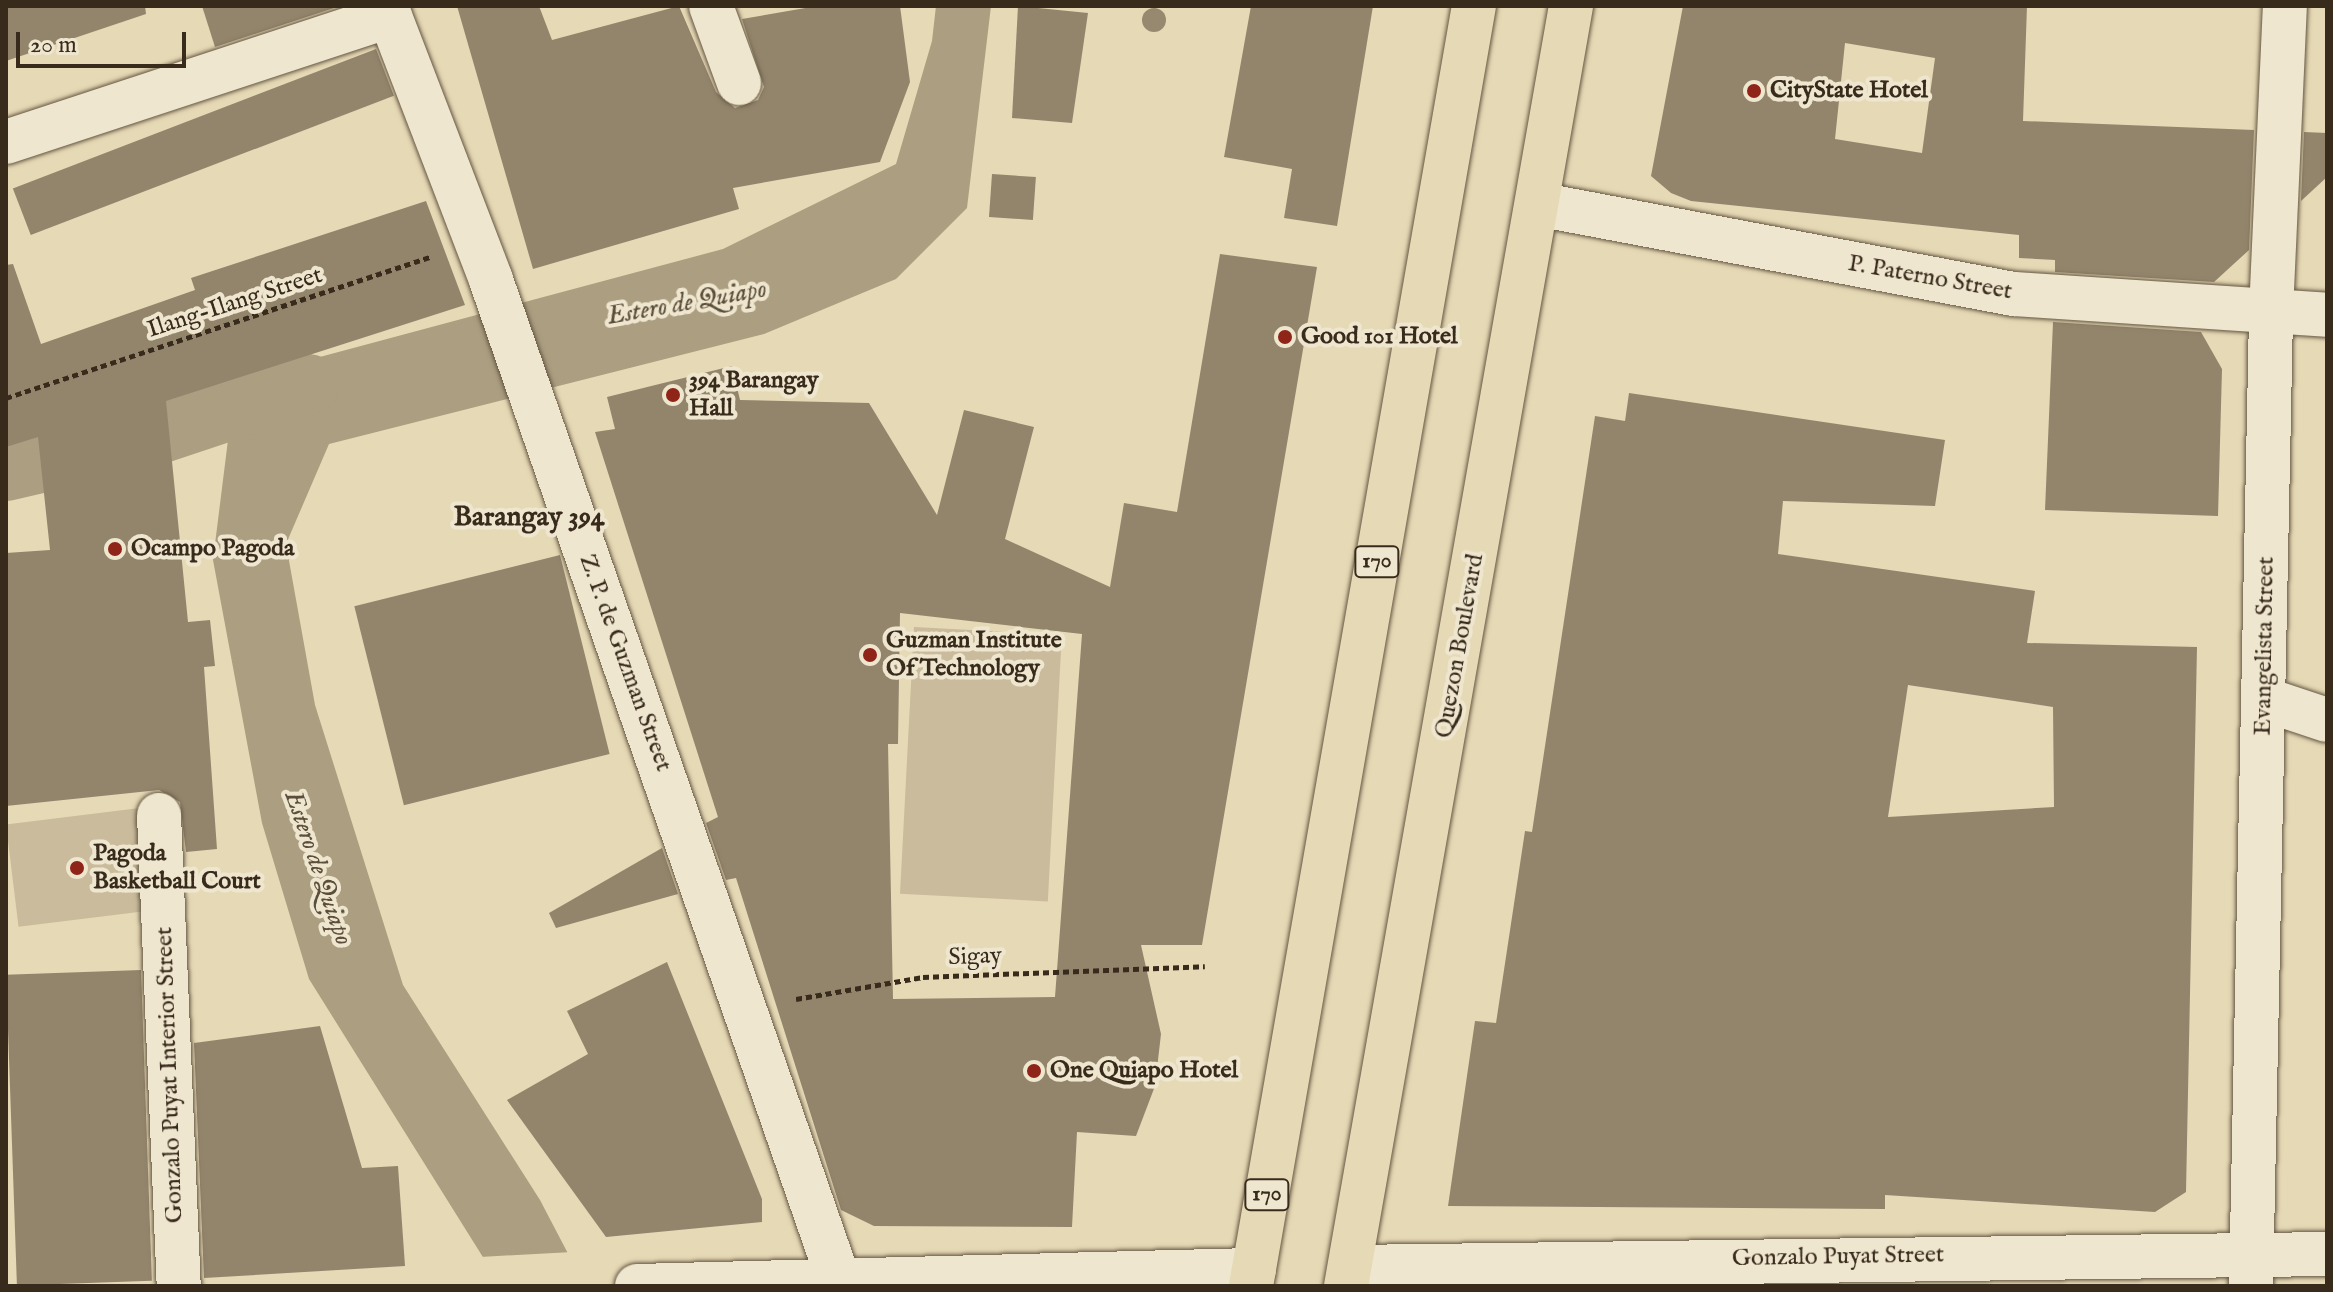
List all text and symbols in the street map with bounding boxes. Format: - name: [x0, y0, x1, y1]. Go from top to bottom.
- scale bar: [20, 16, 190, 66]
- text: 20 m: [30, 30, 77, 61]
- place label: CityState Hotel: [1770, 77, 1928, 105]
- marker: CityState Hotel: [1745, 82, 1763, 100]
- street label: P. Paterno Street: [1846, 249, 2014, 307]
- street label: Ilang-Ilang Street: [144, 261, 326, 345]
- water label: Estero de Quiapo: [605, 274, 769, 332]
- place label: Good 101 Hotel: [1301, 323, 1458, 351]
- marker: Good 101 Hotel: [1276, 328, 1294, 346]
- place label: 394 Barangay Hall: [689, 367, 818, 423]
- marker: 394 Barangay Hall: [664, 386, 682, 404]
- district label: Barangay 394: [453, 501, 605, 535]
- place label: Ocampo Pagoda: [131, 535, 294, 563]
- marker: Ocampo Pagoda: [106, 540, 124, 558]
- road number: 170: [1353, 544, 1401, 580]
- street label: Z. P. de Guzman Street: [572, 551, 678, 775]
- street label: Quezon Boulevard: [1430, 552, 1490, 740]
- street label: Evangelista Street: [2249, 556, 2281, 736]
- place label: Guzman Institute Of Technology: [886, 627, 1062, 683]
- marker: Guzman Institute Of Technology: [861, 646, 879, 664]
- water label: Estero de Quiapo: [277, 787, 359, 949]
- place label: Pagoda Basketball Court: [93, 840, 261, 896]
- marker: Pagoda Basketball Court: [68, 859, 86, 877]
- street label: Gonzalo Puyat Interior Street: [150, 926, 190, 1224]
- street label: Sigay: [948, 942, 1002, 972]
- place label: One Quiapo Hotel: [1050, 1057, 1238, 1085]
- marker: One Quiapo Hotel: [1025, 1062, 1043, 1080]
- road number: 170: [1243, 1177, 1291, 1213]
- street label: Gonzalo Puyat Street: [1732, 1241, 1944, 1273]

